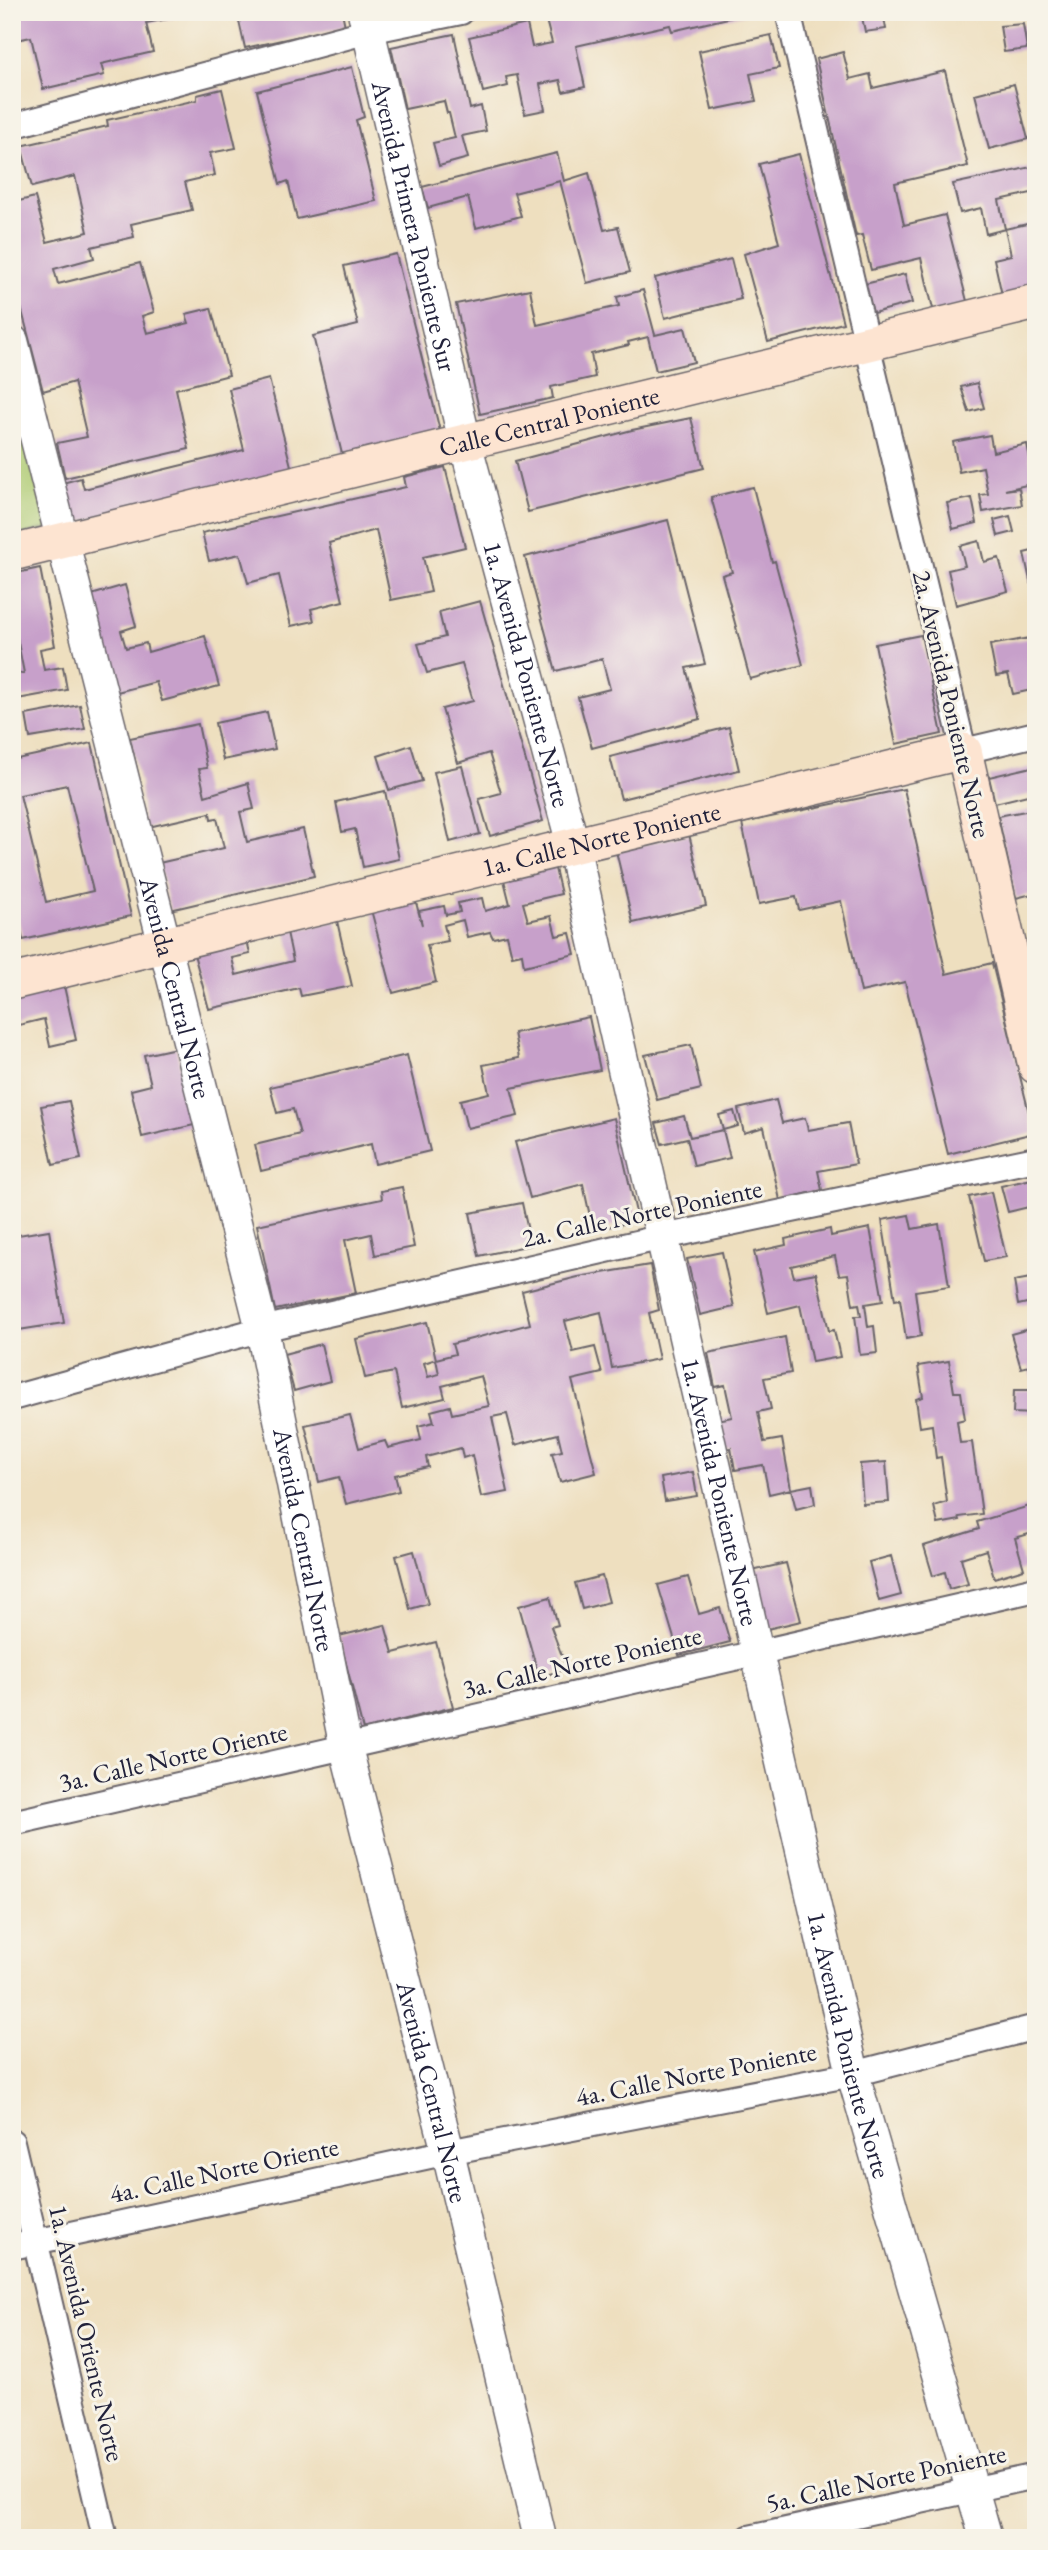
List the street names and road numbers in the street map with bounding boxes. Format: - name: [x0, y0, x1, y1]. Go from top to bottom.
- street label: Avenida Primera Poniente Sur: [363, 76, 465, 375]
- street label: Calle Central Poniente: [435, 378, 663, 465]
- street label: 1a. Avenida Poniente Norte: [475, 537, 579, 811]
- street label: 2a. Avenida Poniente Norte: [905, 567, 999, 841]
- street label: 1a. Calle Norte Poniente: [478, 794, 724, 884]
- street label: Avenida Central Norte: [131, 872, 220, 1102]
- street label: 2a. Calle Norte Poniente: [519, 1171, 765, 1255]
- street label: 1a. Avenida Poniente Norte: [673, 1354, 767, 1629]
- street label: Avenida Central Norte: [265, 1424, 343, 1655]
- street label: 3a. Calle Norte Poniente: [459, 1618, 705, 1706]
- street label: 3a. Calle Norte Oriente: [55, 1714, 291, 1800]
- street label: 1a. Avenida Poniente Norte: [799, 1908, 899, 2182]
- street label: Avenida Central Norte: [388, 1976, 476, 2206]
- street label: 4a. Calle Norte Poniente: [573, 2034, 819, 2114]
- street label: 4a. Calle Norte Oriente: [106, 2129, 342, 2211]
- street label: 1a. Avenida Oriente Norte: [41, 2201, 133, 2465]
- street label: 5a. Calle Norte Poniente: [763, 2436, 1009, 2520]

